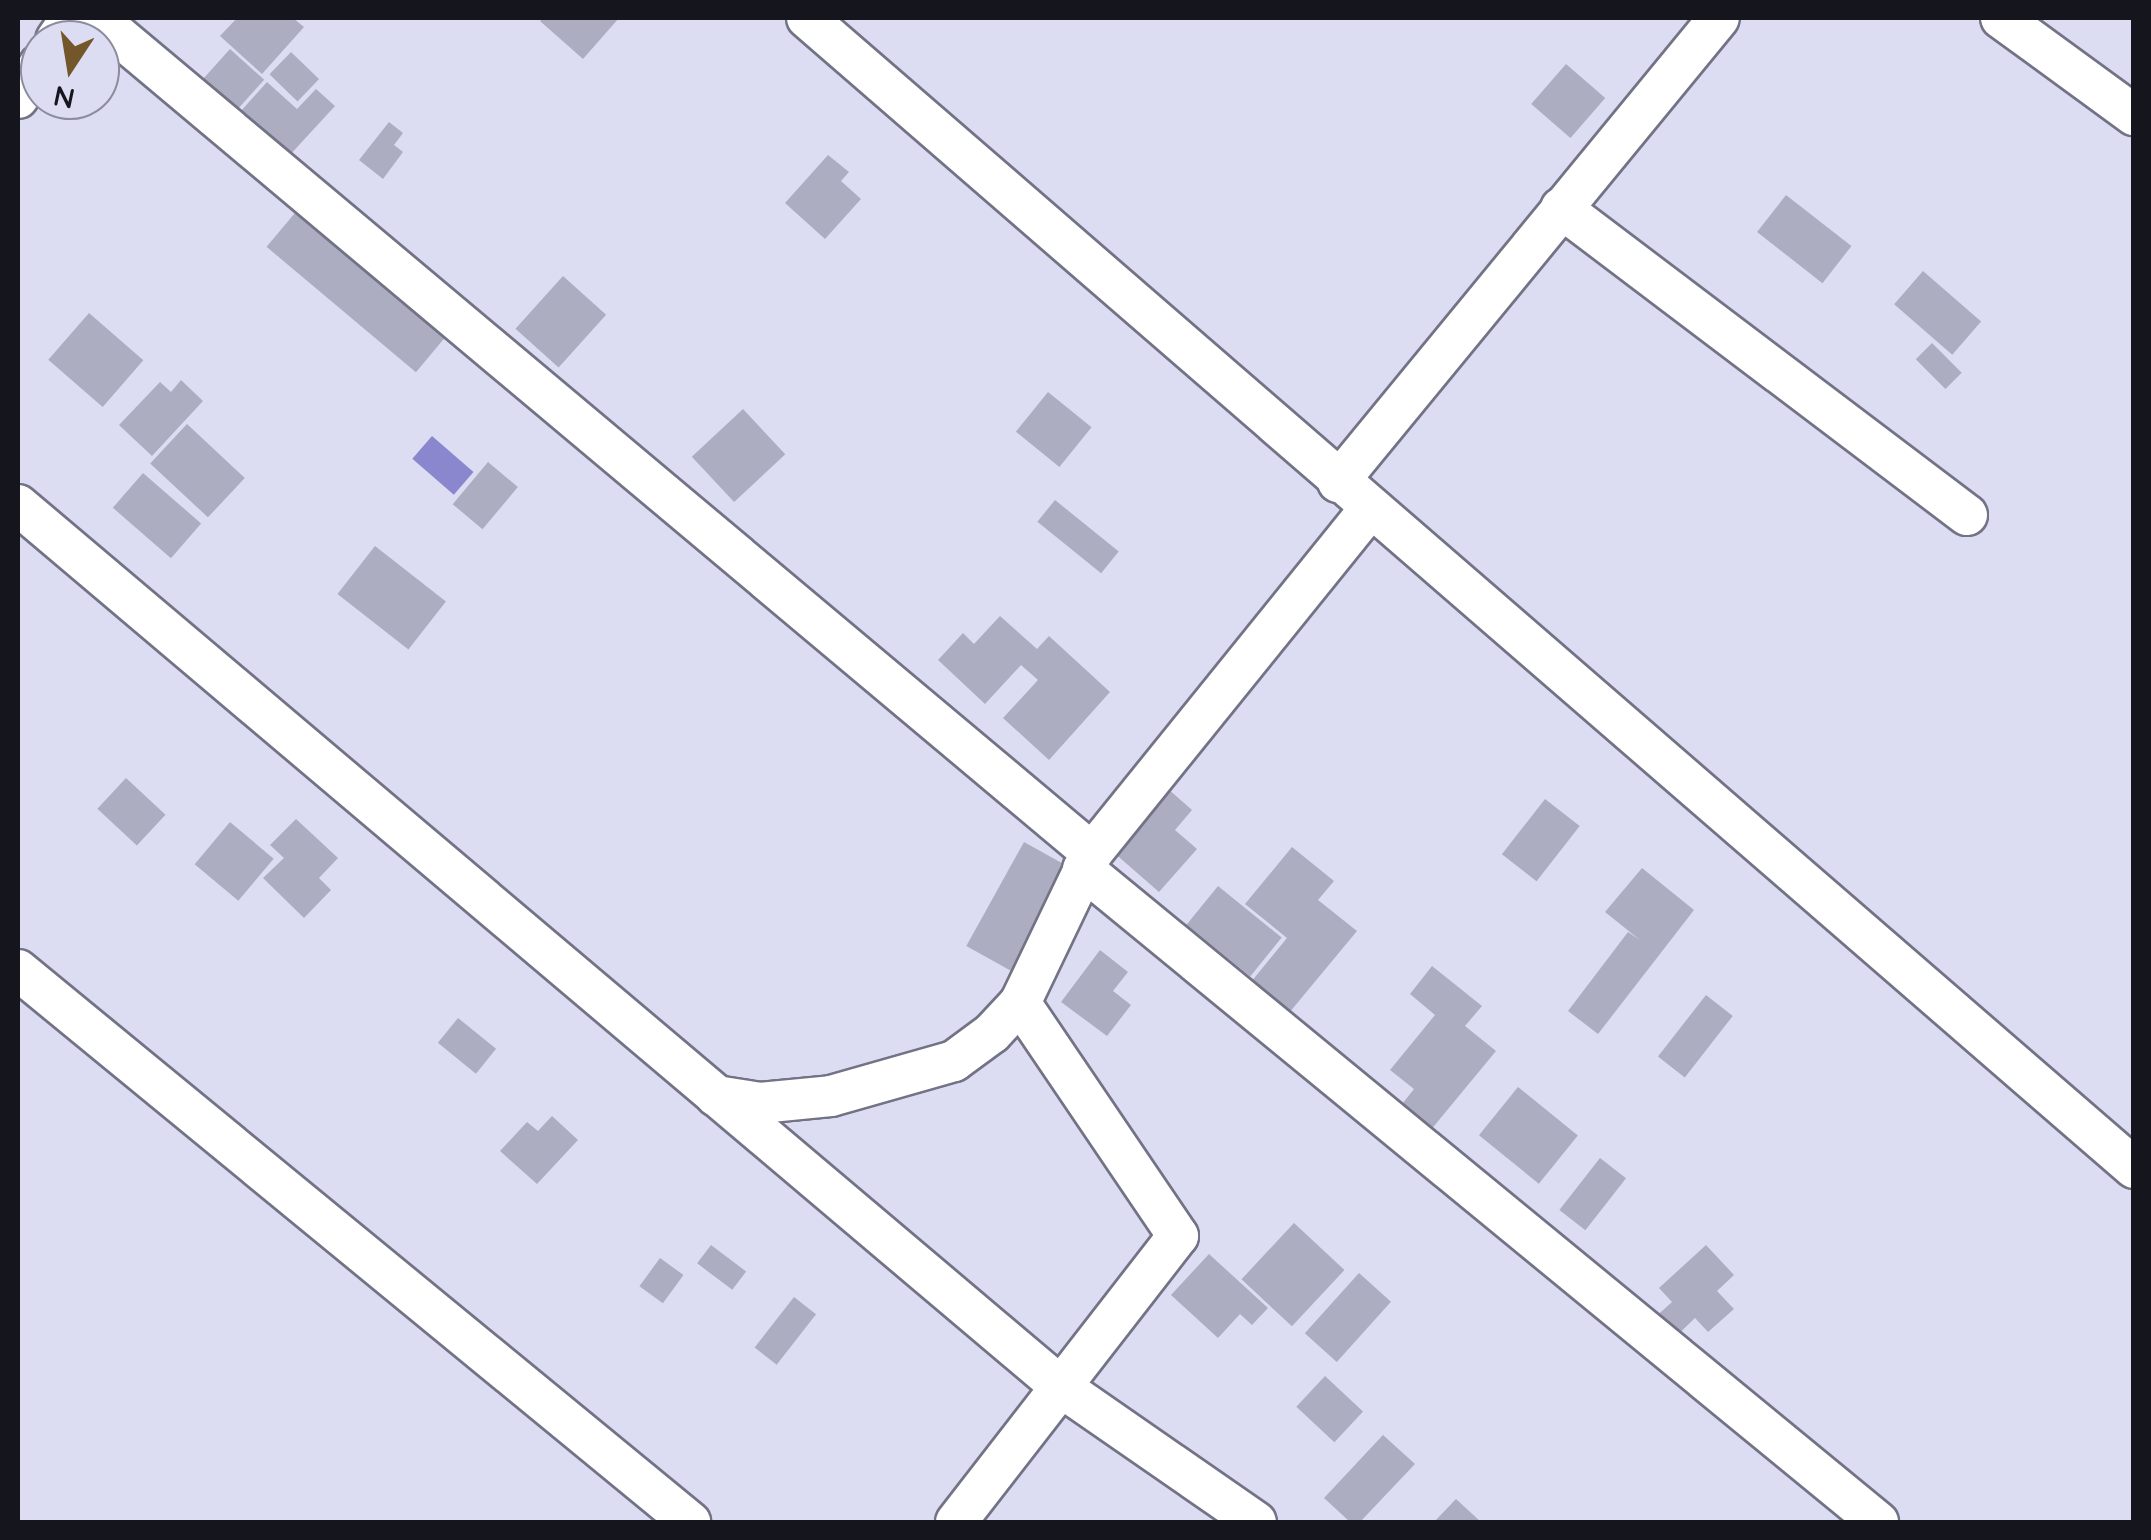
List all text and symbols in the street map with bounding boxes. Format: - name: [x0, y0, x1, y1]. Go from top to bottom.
- north arrow: [20, 20, 120, 120]
- text: N: [50, 79, 78, 117]

